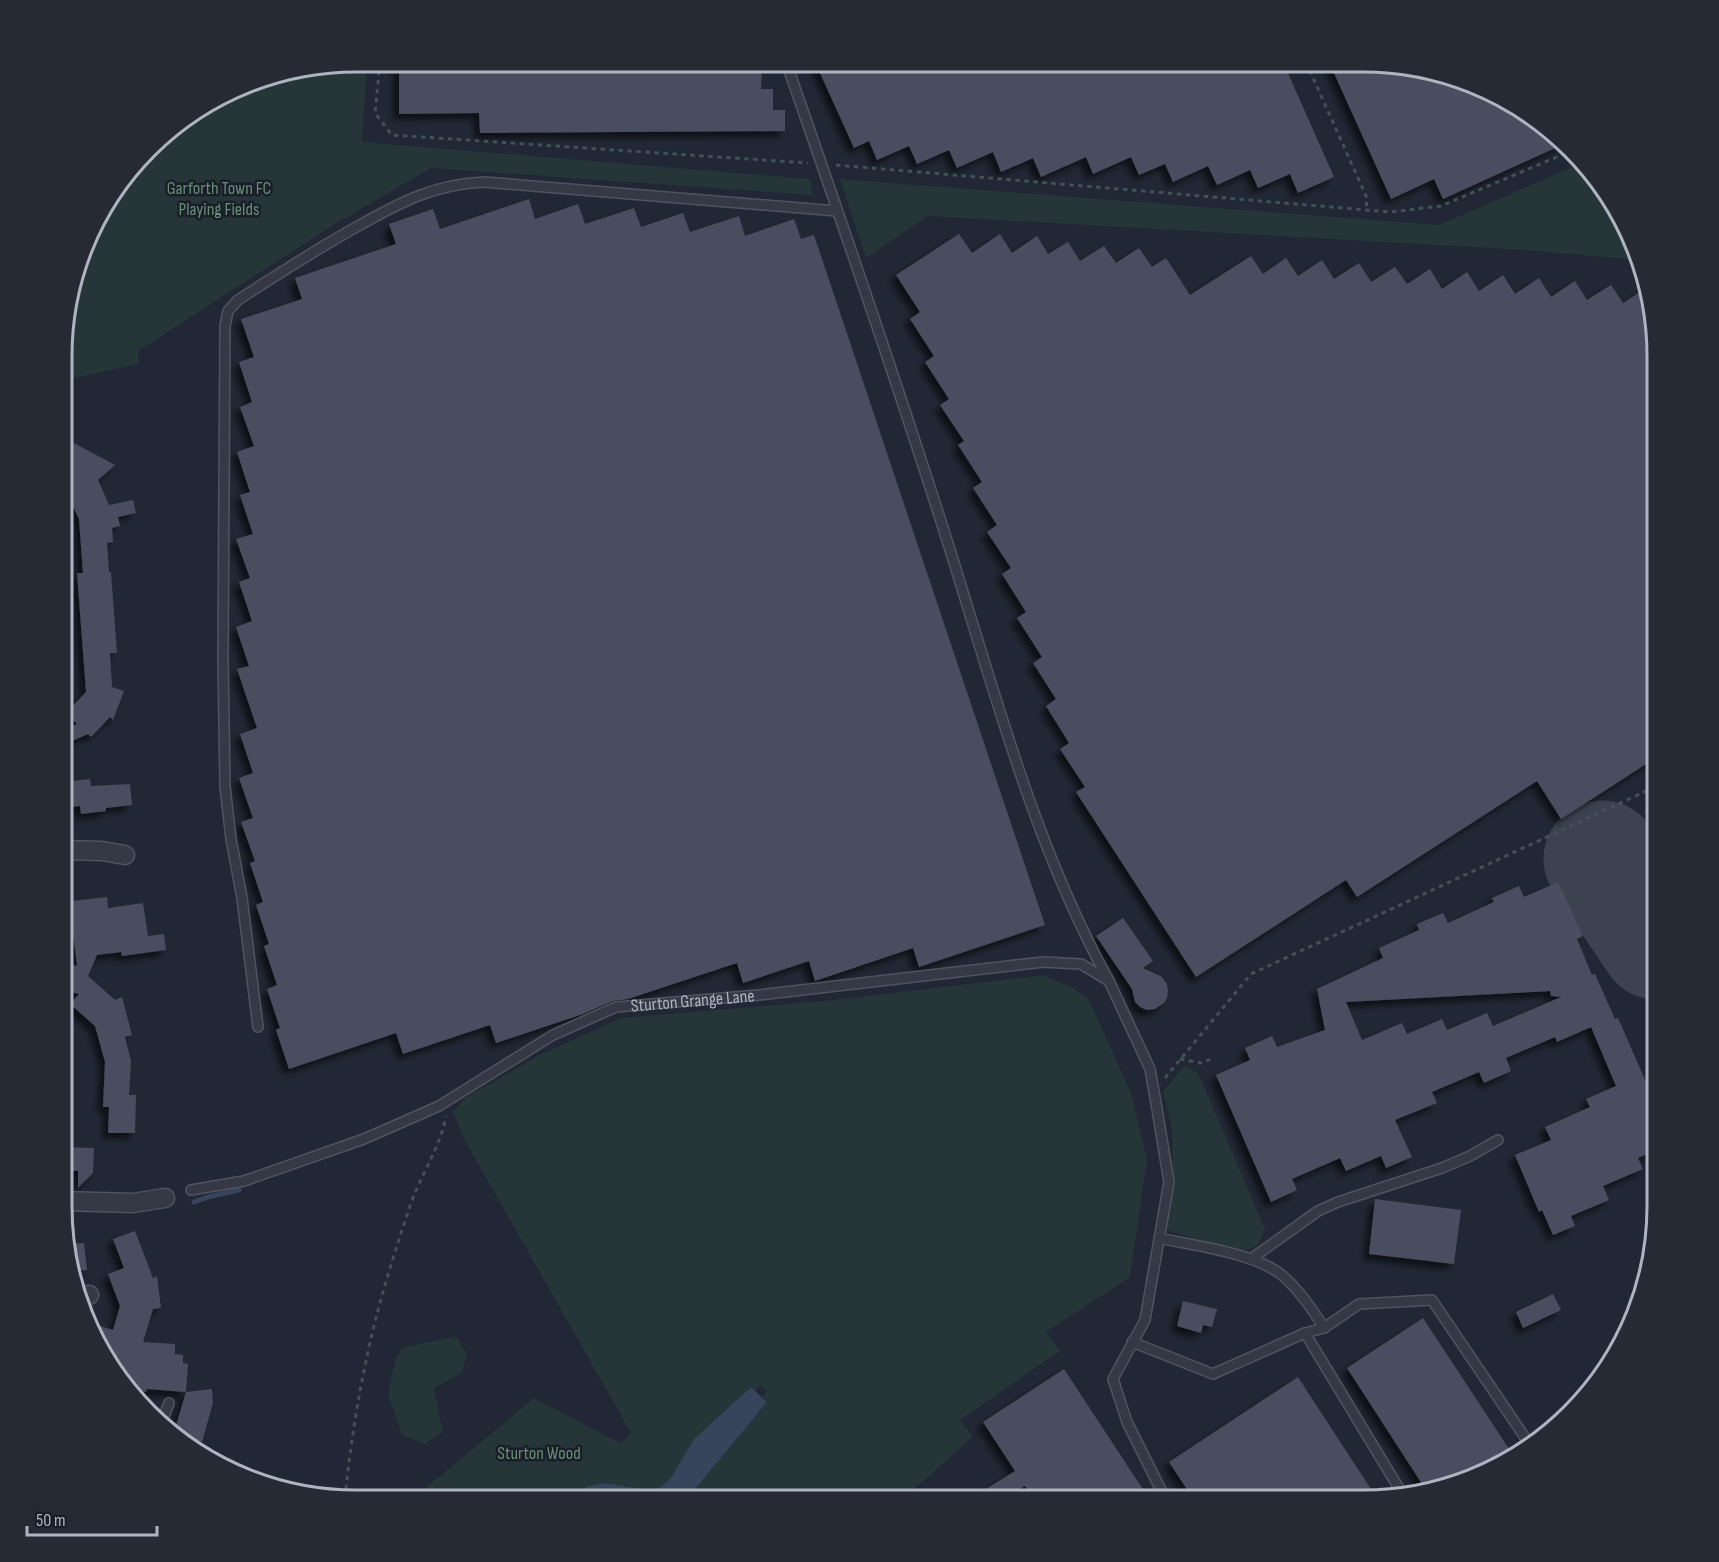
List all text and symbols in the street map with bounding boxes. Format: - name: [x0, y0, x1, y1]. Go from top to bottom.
- park label: Garforth Town FC Playing Fields: [167, 178, 271, 220]
- street label: Sturton Grange Lane: [630, 985, 755, 1016]
- park label: Sturton Wood: [497, 1443, 581, 1464]
- scale bar: [27, 1499, 158, 1537]
- text: 50 m: [36, 1510, 66, 1531]

